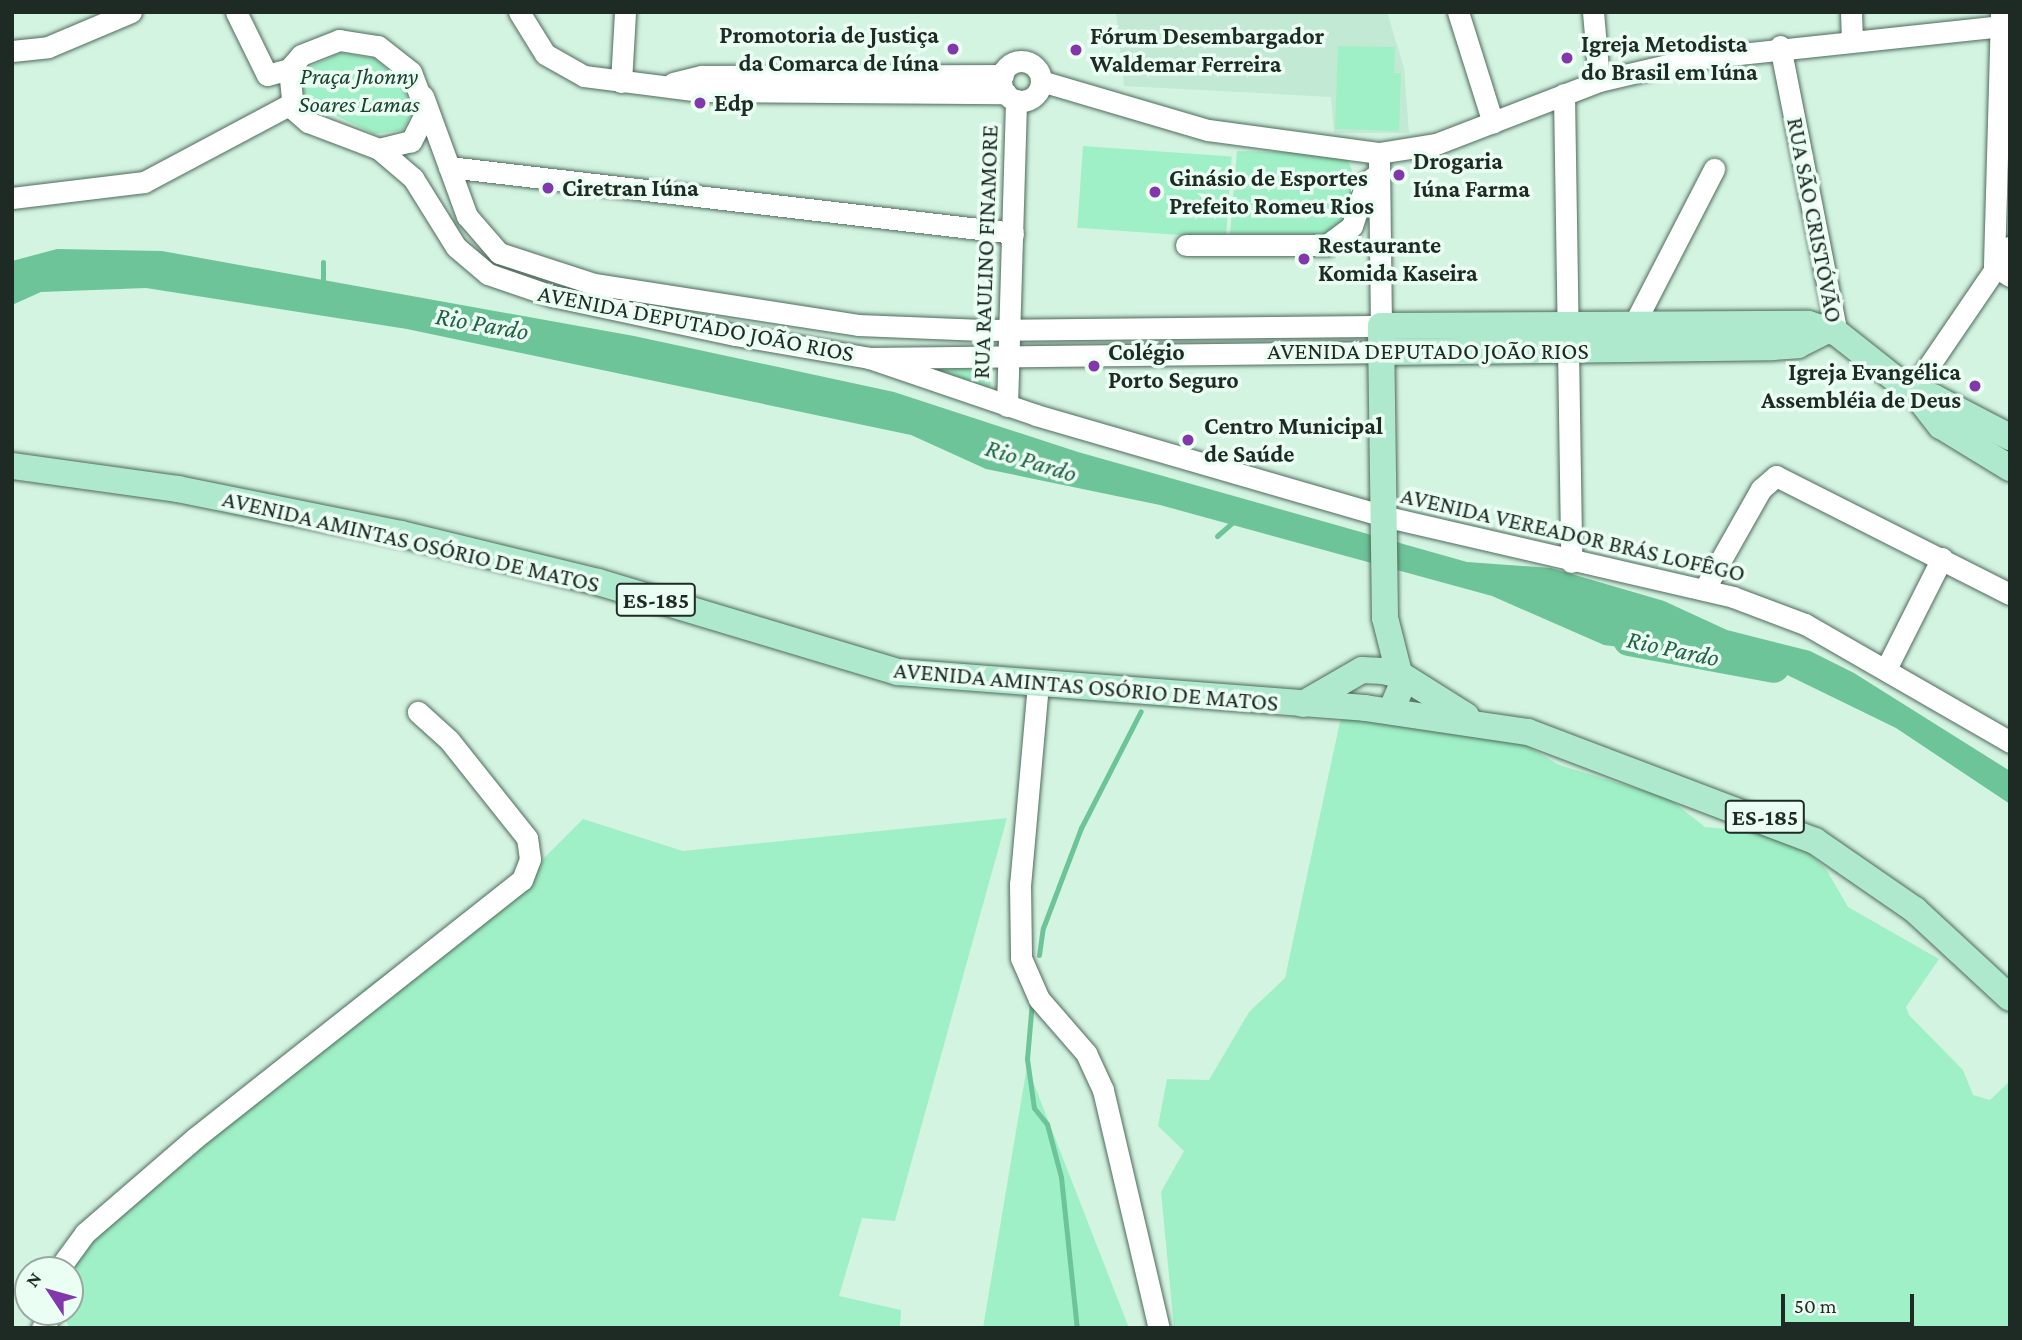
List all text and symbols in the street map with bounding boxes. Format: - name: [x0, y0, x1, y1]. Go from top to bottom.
- place label: Promotoria de Justiça da Comarca de Iúna: [719, 21, 939, 77]
- place label: Fórum Desembargador Waldemar Ferreira: [1090, 22, 1324, 78]
- place label: Igreja Metodista do Brasil em Iúna: [1581, 30, 1758, 86]
- marker: Promotoria de Justiça da Comarca de Iúna: [945, 41, 961, 57]
- marker: Fórum Desembargador Waldemar Ferreira: [1068, 42, 1084, 58]
- marker: Igreja Metodista do Brasil em Iúna: [1559, 50, 1575, 66]
- park label: Praça Jhonny Soares Lamas: [298, 62, 420, 118]
- place label: Edp: [714, 89, 754, 117]
- marker: Edp: [692, 95, 708, 111]
- street label: RUA SÃO CRISTÓVÃO: [1781, 115, 1849, 325]
- street label: RUA RAULINO FINAMORE: [966, 124, 1004, 380]
- place label: Drogaria Iúna Farma: [1413, 147, 1530, 203]
- place label: Ginásio de Esportes Prefeito Romeu Rios: [1169, 164, 1374, 220]
- marker: Drogaria Iúna Farma: [1391, 167, 1407, 183]
- place label: Ciretran Iúna: [562, 174, 699, 202]
- marker: Ciretran Iúna: [540, 180, 556, 196]
- marker: Ginásio de Esportes Prefeito Romeu Rios: [1147, 184, 1163, 200]
- place label: Restaurante Komida Kaseira: [1318, 231, 1478, 287]
- marker: Restaurante Komida Kaseira: [1296, 251, 1312, 267]
- street label: AVENIDA DEPUTADO JOÃO RIOS: [536, 278, 856, 368]
- water label: Rio Pardo: [433, 300, 531, 348]
- street label: AVENIDA DEPUTADO JOÃO RIOS: [1267, 337, 1589, 365]
- place label: Colégio Porto Seguro: [1108, 338, 1239, 394]
- marker: Colégio Porto Seguro: [1086, 358, 1102, 374]
- place label: Igreja Evangélica Assembléia de Deus: [1761, 358, 1961, 414]
- marker: Igreja Evangélica Assembléia de Deus: [1967, 378, 1983, 394]
- place label: Centro Municipal de Saúde: [1204, 412, 1383, 468]
- marker: Centro Municipal de Saúde: [1178, 430, 1198, 450]
- water label: Rio Pardo: [982, 432, 1080, 490]
- street label: AVENIDA VEREADOR BRÁS LOFÊGO: [1398, 480, 1748, 588]
- street label: AVENIDA AMINTAS OSÓRIO DE MATOS: [220, 484, 602, 598]
- road number: ES-185: [616, 580, 696, 620]
- water label: Rio Pardo: [1624, 624, 1722, 674]
- street label: AVENIDA AMINTAS OSÓRIO DE MATOS: [892, 655, 1280, 717]
- road number: ES-185: [1725, 797, 1805, 836]
- north arrow: [14, 1256, 84, 1326]
- text: N: [21, 1268, 46, 1291]
- scale bar: [1784, 1280, 1917, 1324]
- text: 50 m: [1794, 1294, 1837, 1318]

